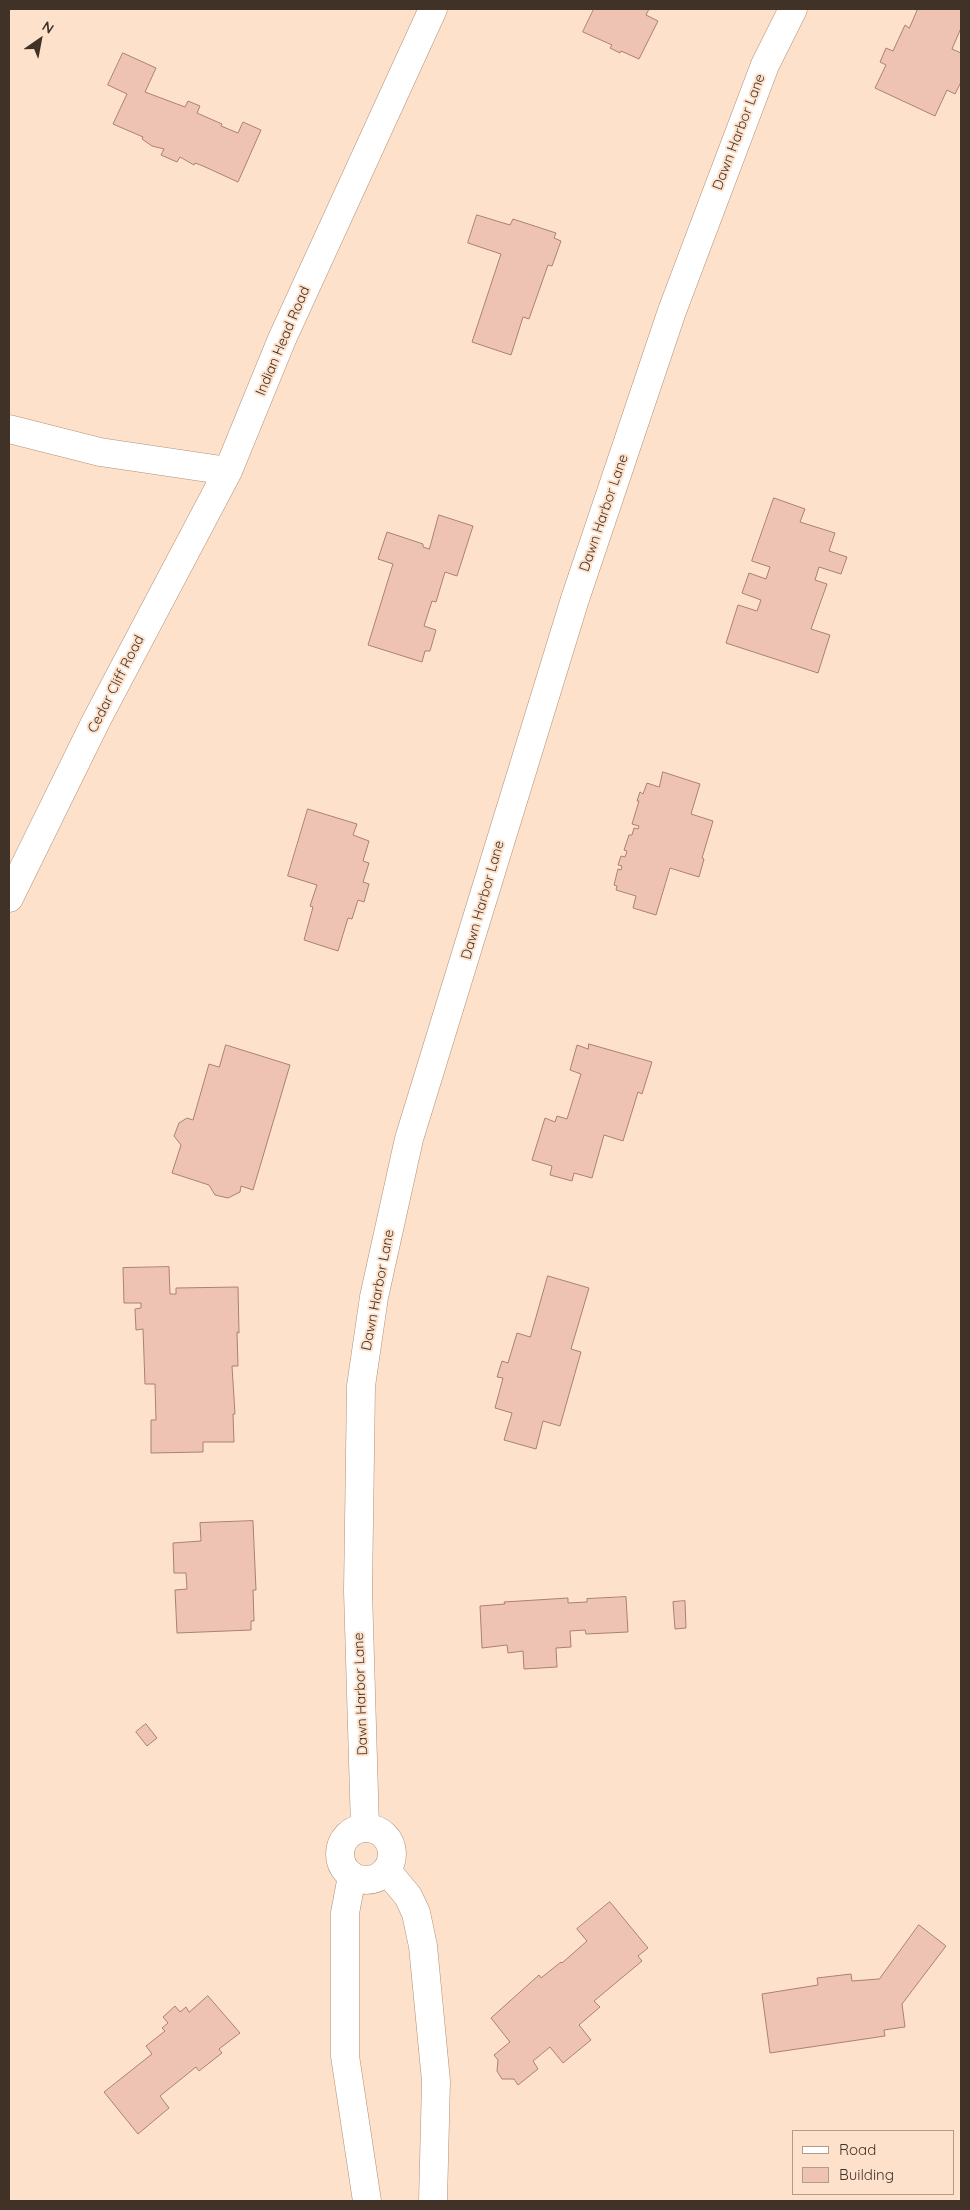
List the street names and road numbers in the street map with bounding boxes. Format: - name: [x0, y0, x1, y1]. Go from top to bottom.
- street label: Dawn Harbor Lane: [709, 72, 769, 192]
- street label: Indian Head Road: [252, 284, 314, 398]
- street label: Dawn Harbor Lane: [576, 452, 632, 574]
- street label: Cedar Cliff Road: [84, 632, 148, 736]
- street label: Dawn Harbor Lane: [458, 839, 508, 961]
- street label: Dawn Harbor Lane: [358, 1228, 398, 1352]
- street label: Dawn Harbor Lane: [350, 1632, 372, 1756]

